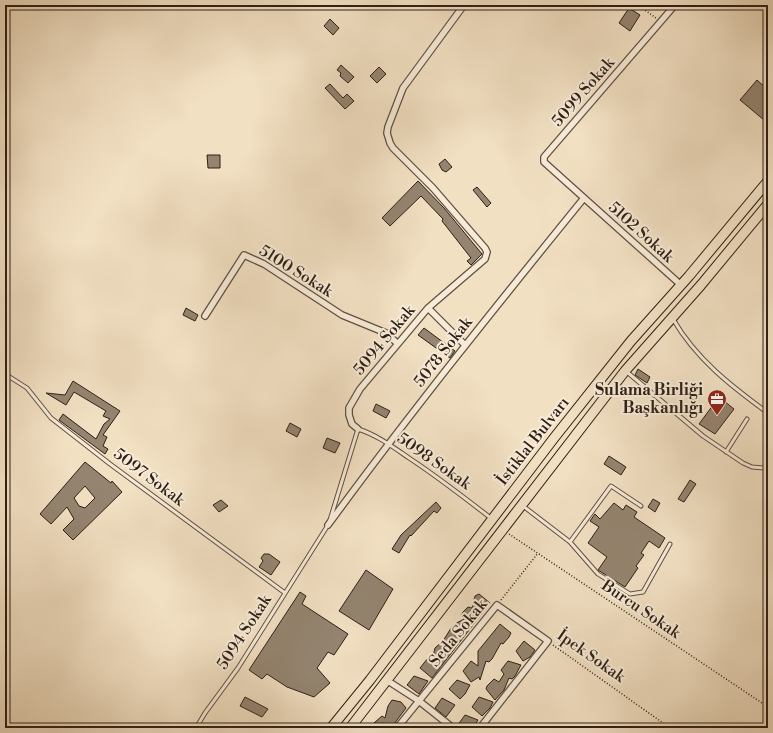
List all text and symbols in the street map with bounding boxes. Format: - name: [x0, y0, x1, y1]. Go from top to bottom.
- street label: 5099 Sokak: [547, 52, 620, 131]
- street label: 5102 Sokak: [604, 197, 679, 268]
- street label: 5100 Sokak: [255, 240, 338, 302]
- street label: 5094 Sokak: [349, 300, 420, 379]
- street label: 5078 Sokak: [409, 312, 478, 391]
- place label: Sulama Birliği Başkanlığı: [595, 380, 703, 418]
- office icon: Sulama Birliği Başkanlığı: [706, 388, 728, 416]
- street label: İstiklal Bulvarı: [491, 392, 574, 489]
- street label: 5098 Sokak: [393, 428, 476, 495]
- street label: 5097 Sokak: [109, 444, 190, 511]
- street label: Burcu Sokak: [597, 575, 686, 644]
- street label: 5094 Sokak: [212, 589, 277, 673]
- street label: Seda Sokak: [425, 594, 492, 671]
- street label: İpek Sokak: [553, 624, 631, 688]

